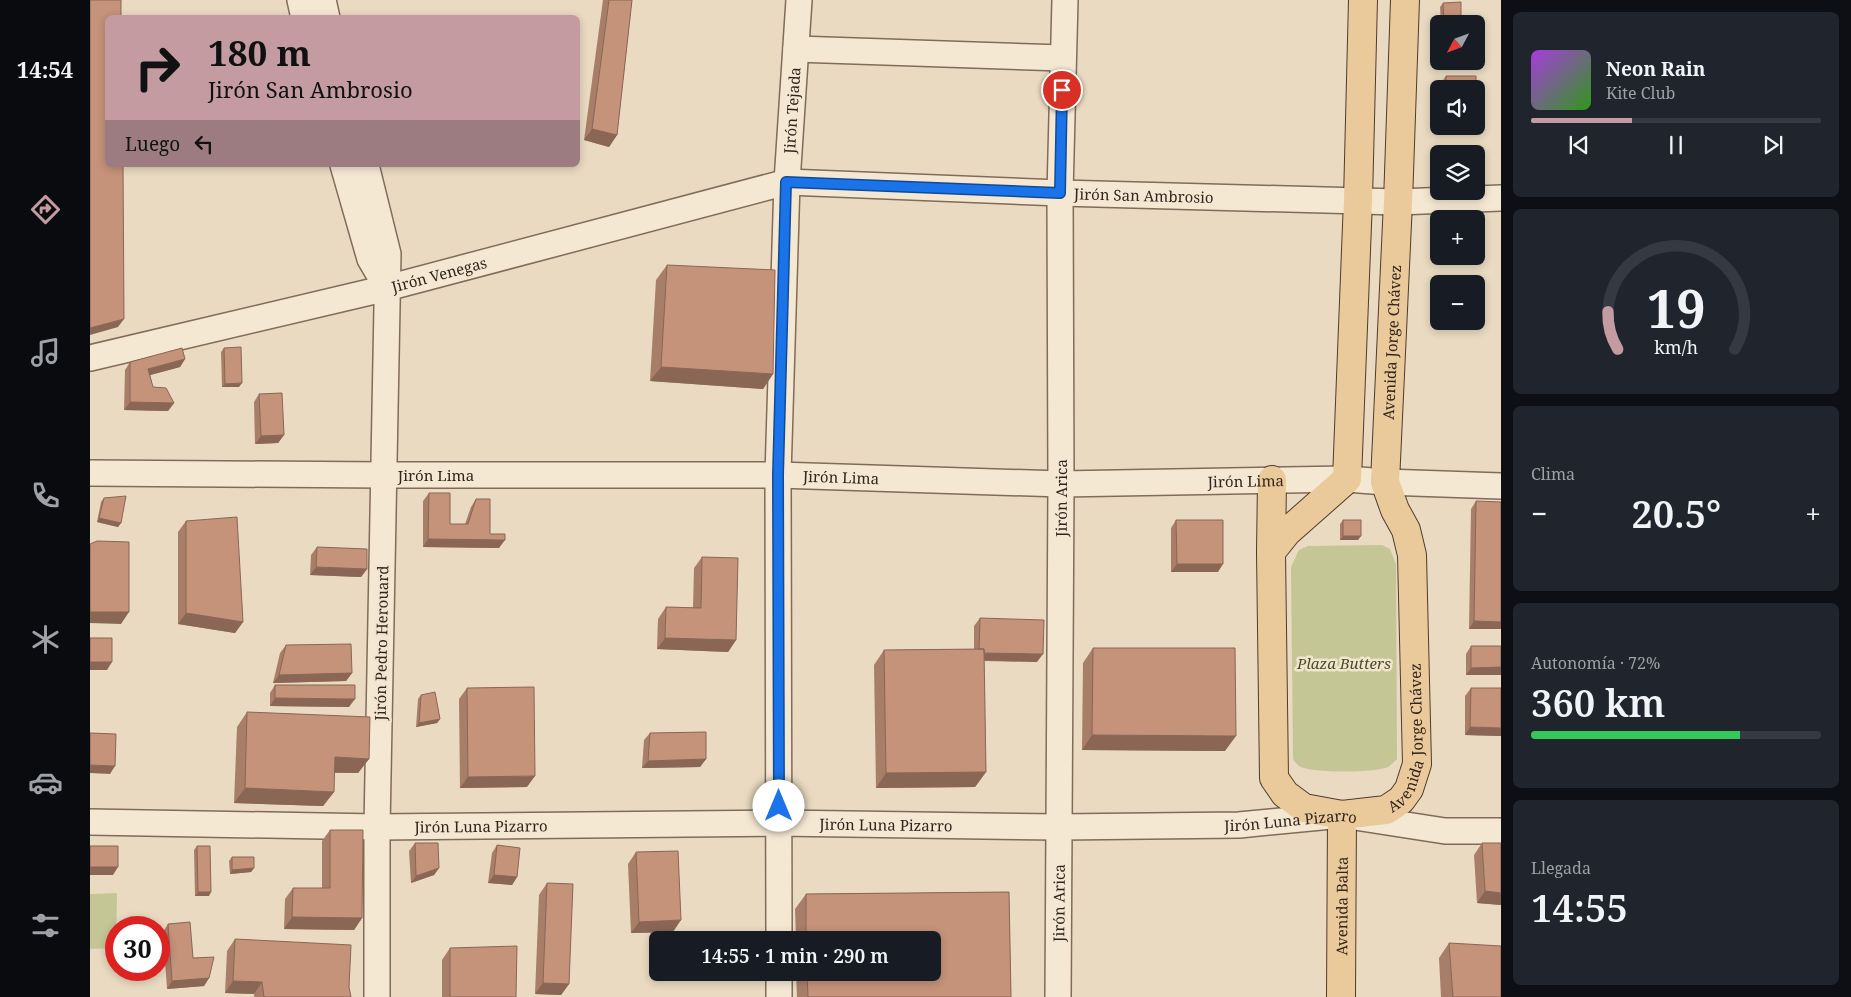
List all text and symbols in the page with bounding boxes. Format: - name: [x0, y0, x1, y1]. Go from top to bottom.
- north arrow: [1430, 15, 1485, 70]
- map controls: [1430, 15, 1485, 330]
- text: 180 m: [208, 29, 311, 76]
- icon: right: [125, 35, 190, 100]
- text: 14:54: [17, 54, 73, 84]
- text: Neon Rain: [1606, 56, 1705, 82]
- street label: Jirón Tejada: [779, 66, 805, 155]
- pin: [1041, 69, 1083, 111]
- text: Jirón San Ambrosio: [208, 74, 413, 104]
- icon: arrive: [1048, 76, 1076, 104]
- button: sound: [1430, 80, 1485, 135]
- text: Kite Club: [1606, 82, 1675, 104]
- icon: left: [190, 130, 218, 158]
- text: Luego: [125, 131, 180, 157]
- icon: previous: [1565, 131, 1593, 159]
- icon: pause: [1662, 131, 1690, 159]
- icon: next: [1759, 131, 1787, 159]
- button: layers: [1430, 145, 1485, 200]
- street label: Jirón San Ambrosio: [1073, 183, 1214, 207]
- icon: directions: [28, 192, 63, 227]
- button: +: [1430, 210, 1485, 265]
- street label: Jirón Venegas: [388, 252, 489, 297]
- street label: Avenida Jorge Chávez: [1378, 264, 1405, 420]
- text: 19: [1647, 272, 1705, 343]
- button: −: [1430, 275, 1485, 330]
- icon: music: [28, 335, 63, 370]
- text: km/h: [1654, 335, 1698, 359]
- street label: Jirón Arica: [1051, 459, 1071, 538]
- text: Clima: [1531, 463, 1575, 485]
- street label: Jirón Lima: [397, 465, 474, 485]
- street label: Jirón Lima: [802, 466, 879, 488]
- street label: Jirón Lima: [1206, 470, 1284, 491]
- icon: phone: [28, 478, 63, 513]
- text: 20.5°: [1631, 487, 1721, 539]
- text: −: [1531, 494, 1547, 532]
- text: +: [1805, 494, 1821, 532]
- street label: Jirón Pedro Herouard: [370, 565, 392, 722]
- icon: climate: [28, 622, 63, 657]
- text: Autonomía · 72%: [1531, 652, 1660, 674]
- park label: Plaza Butters: [1296, 653, 1391, 673]
- street label: Avenida Jorge Chávez: [1383, 663, 1428, 816]
- text: 360 km: [1531, 676, 1665, 728]
- icon: car: [28, 765, 63, 800]
- position arrow: [752, 779, 804, 831]
- street label: Jirón Luna Pizarro: [1223, 805, 1358, 835]
- street label: Jirón Luna Pizarro: [818, 814, 953, 835]
- street label: Jirón Luna Pizarro: [413, 815, 548, 837]
- street label: Avenida Balta: [1331, 856, 1352, 956]
- text: Llegada: [1531, 857, 1591, 879]
- street label: Jirón Arica: [1048, 864, 1069, 943]
- text: 14:55: [1531, 881, 1628, 933]
- icon: filters: [28, 908, 63, 943]
- speed limit sign: 30: [105, 916, 170, 981]
- text: 14:55 · 1 min · 290 m: [701, 943, 889, 969]

